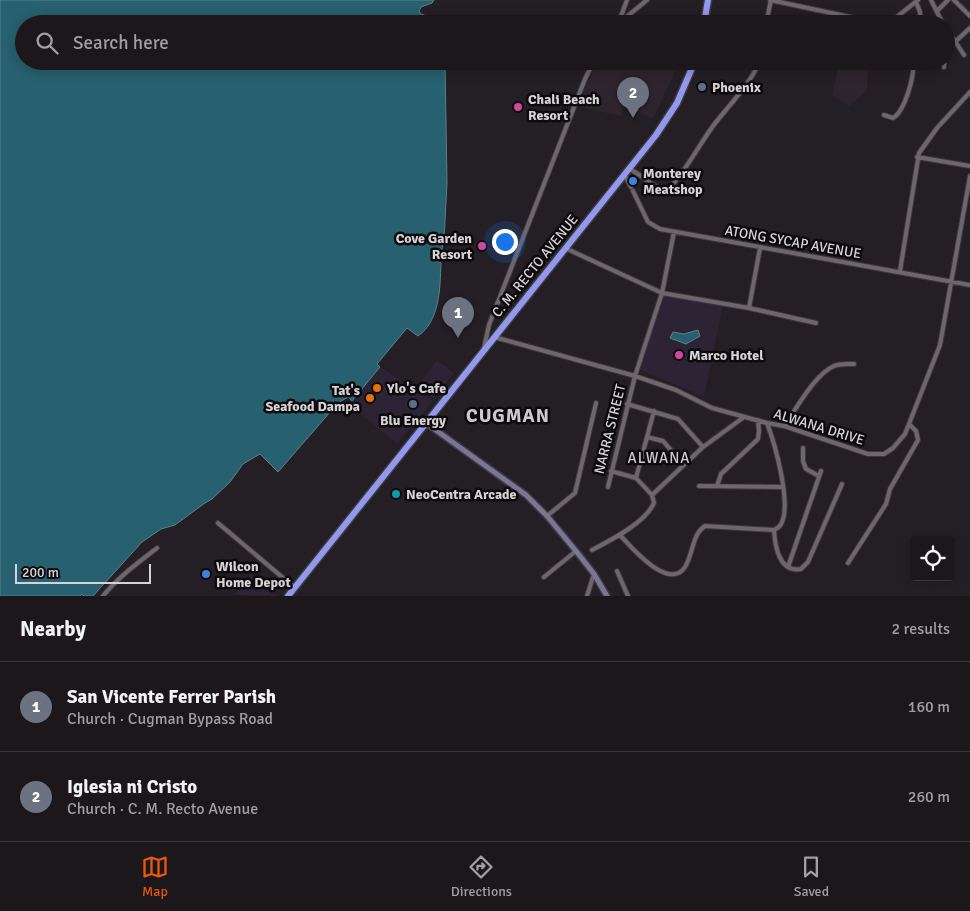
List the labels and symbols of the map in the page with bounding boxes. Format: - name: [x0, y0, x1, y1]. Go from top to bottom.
- pin: 2: [617, 77, 649, 118]
- place label: Phoenix: [712, 79, 761, 96]
- marker: Phoenix: [696, 81, 708, 93]
- place label: Chali Beach Resort: [528, 91, 600, 124]
- marker: Chali Beach Resort: [512, 101, 524, 113]
- place label: Monterey Meatshop: [643, 165, 703, 198]
- marker: Monterey Meatshop: [627, 175, 639, 187]
- street label: C. M. RECTO AVENUE: [488, 211, 582, 321]
- street label: ATONG SYCAP AVENUE: [723, 222, 863, 262]
- your location: [492, 229, 518, 255]
- place label: Cove Garden Resort: [396, 230, 473, 263]
- marker: Cove Garden Resort: [476, 240, 488, 252]
- pin: 1: [442, 297, 474, 338]
- place label: Marco Hotel: [689, 347, 764, 364]
- marker: Marco Hotel: [673, 349, 685, 361]
- place label: Ylo's Cafe: [386, 380, 446, 397]
- place label: Tat's Seafood Dampa: [265, 382, 360, 415]
- marker: Ylo's Cafe: [371, 382, 383, 394]
- street label: NARRA STREET: [591, 382, 629, 476]
- marker: Tat's Seafood Dampa: [364, 392, 376, 404]
- marker: Blu Energy: [407, 398, 419, 410]
- district label: CUGMAN: [466, 404, 550, 428]
- street label: ALWANA DRIVE: [772, 405, 866, 449]
- place label: Blu Energy: [380, 412, 446, 429]
- district label: ALWANA: [627, 449, 691, 467]
- place label: NeoCentra Arcade: [406, 486, 517, 503]
- marker: NeoCentra Arcade: [390, 488, 402, 500]
- place label: Wilcon Home Depot: [216, 558, 291, 591]
- scale bar: [15, 561, 151, 584]
- marker: Wilcon Home Depot: [200, 568, 212, 580]

